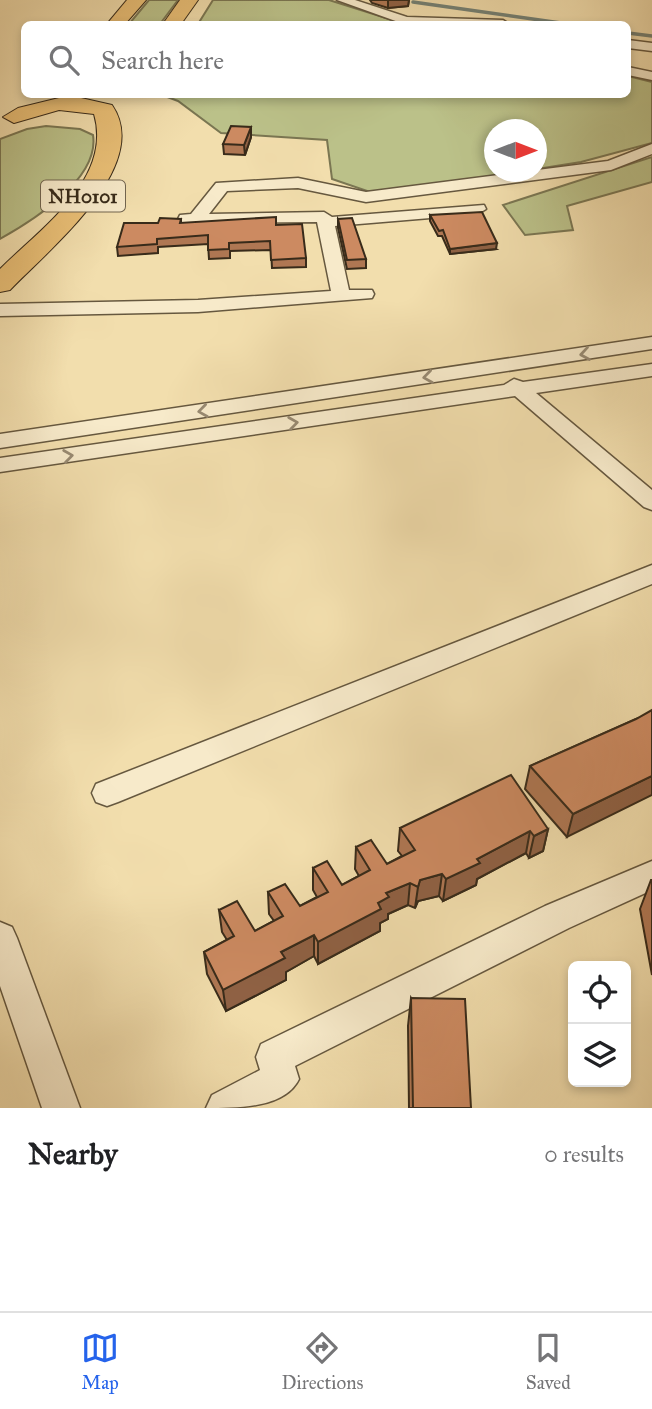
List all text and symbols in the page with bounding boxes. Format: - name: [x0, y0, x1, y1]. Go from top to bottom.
- search box: [21, 21, 631, 98]
- icon: search: [45, 41, 83, 79]
- text: Search here: [101, 44, 224, 76]
- north arrow: [484, 119, 547, 182]
- road number: NH0101: [41, 180, 125, 212]
- one-way arrow: [579, 346, 590, 361]
- one-way arrow: [422, 369, 434, 384]
- one-way arrow: [197, 403, 209, 418]
- one-way arrow: [287, 416, 299, 431]
- one-way arrow: [62, 448, 73, 463]
- map controls: [568, 961, 631, 1087]
- button: locate: [568, 961, 631, 1024]
- button: layers: [568, 1024, 631, 1087]
- text: Nearby: [28, 1136, 118, 1172]
- text: 0 results: [544, 1140, 624, 1168]
- tab: Map: [81, 1329, 119, 1394]
- tab: Directions: [281, 1329, 363, 1394]
- tab: Saved: [526, 1329, 571, 1394]

